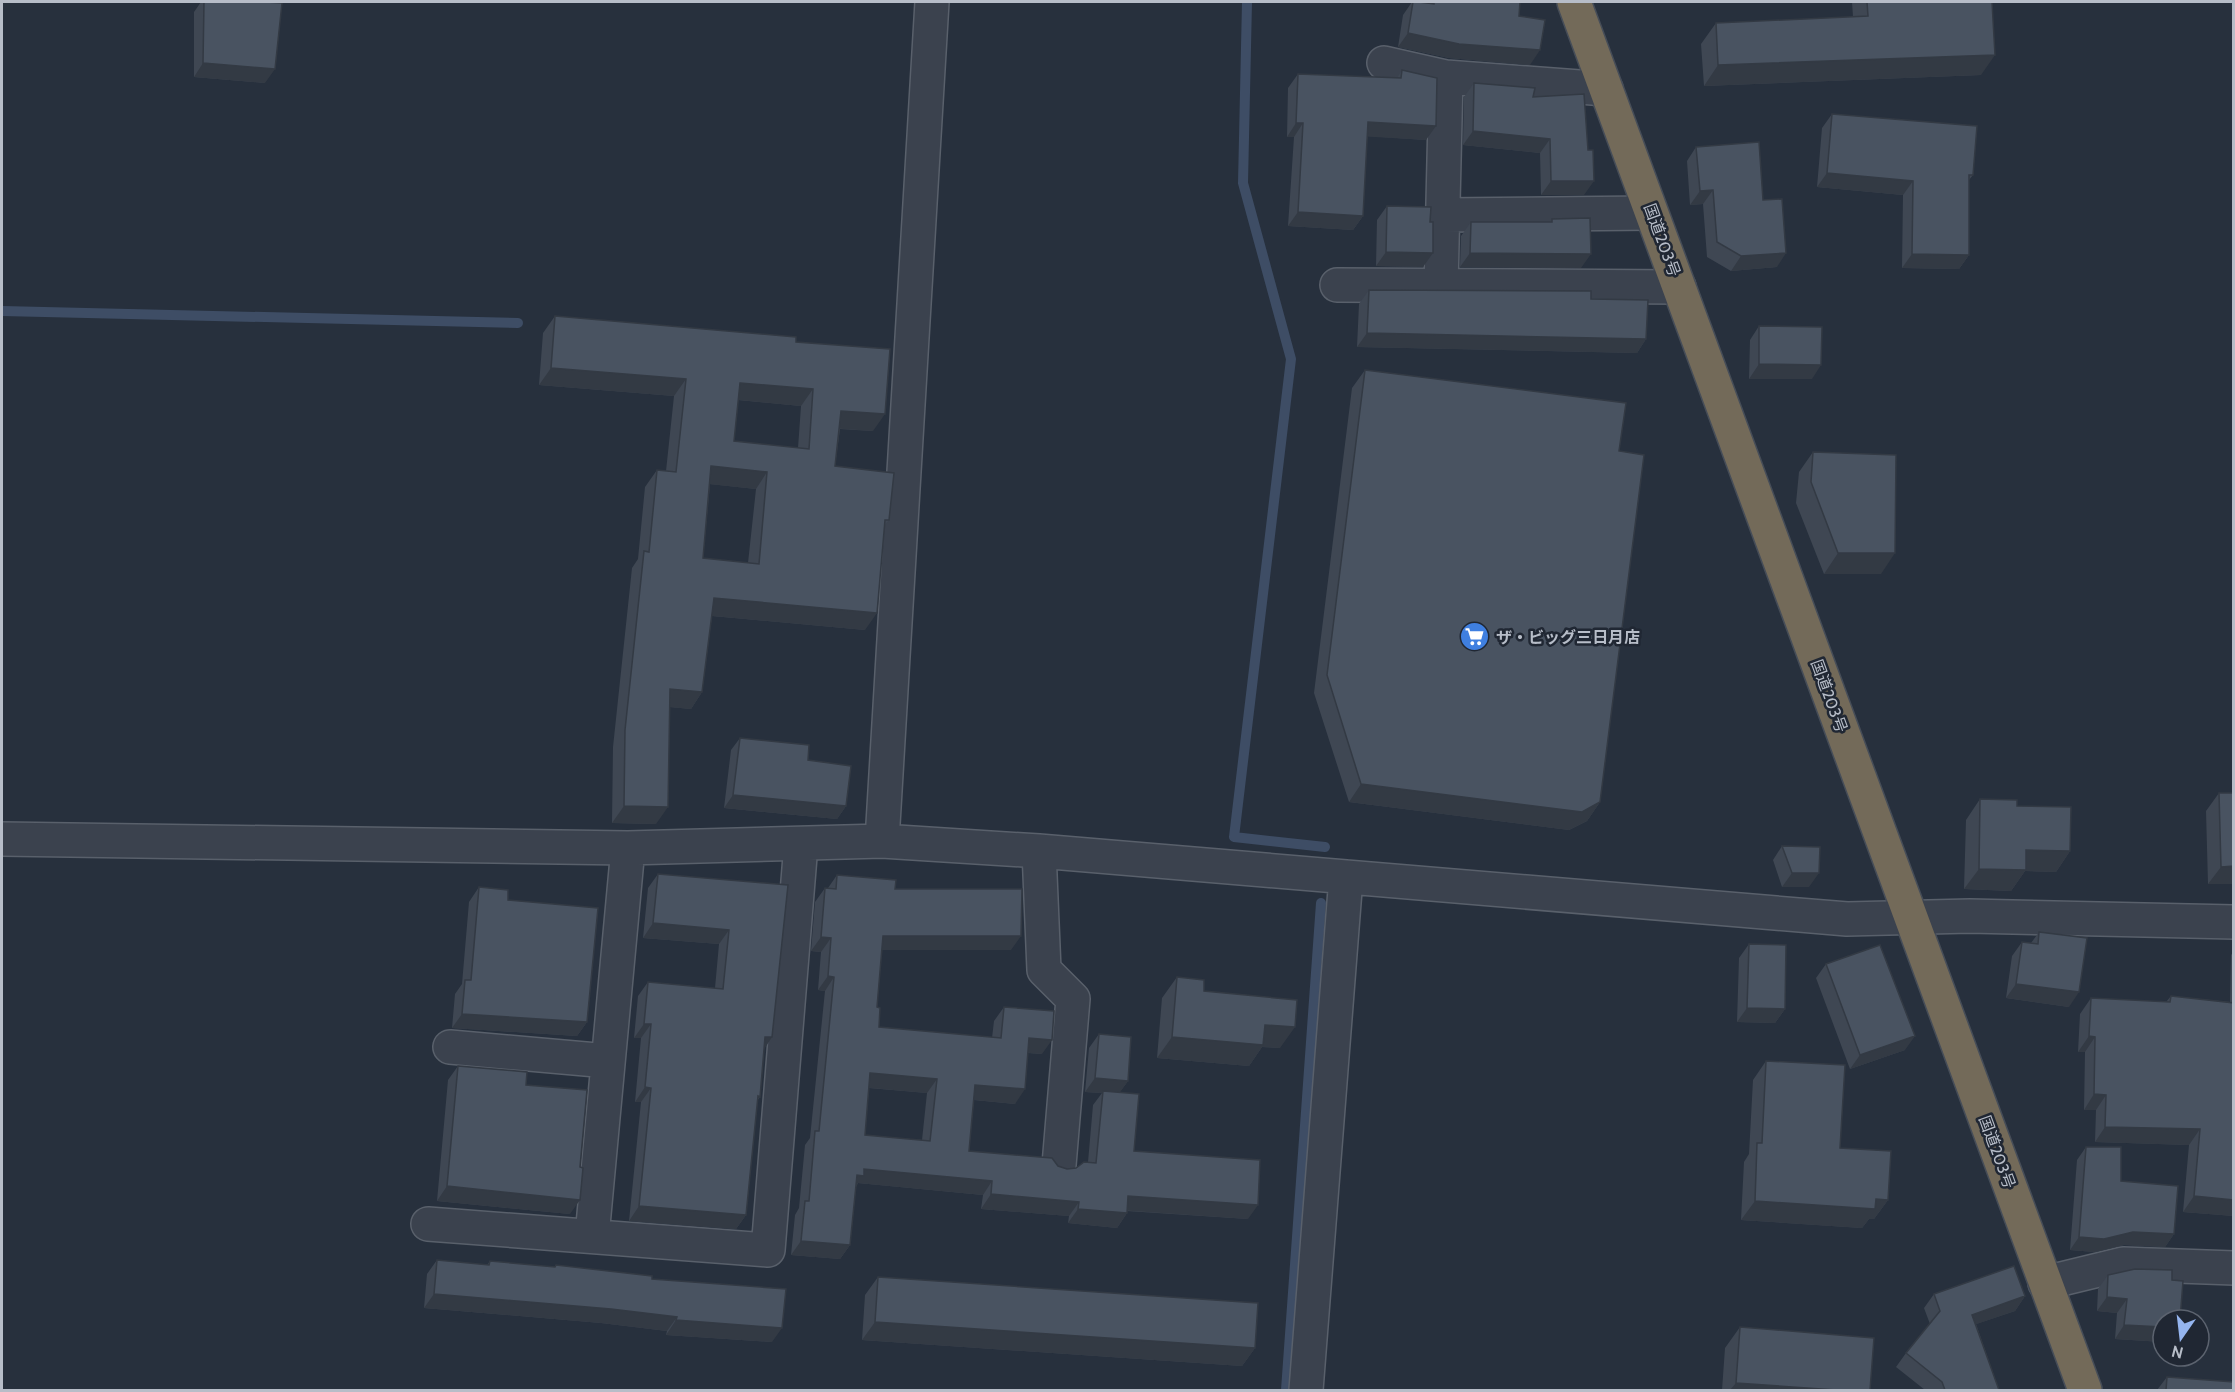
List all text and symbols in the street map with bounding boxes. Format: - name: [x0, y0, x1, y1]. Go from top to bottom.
- street label: 国道203号: [1640, 201, 1684, 279]
- supermarket icon: ザ・ビッグ三日月店: [1459, 621, 1491, 653]
- place label: ザ・ビッグ三日月店: [1496, 628, 1640, 647]
- street label: 国道203号: [1807, 657, 1851, 735]
- street label: 国道203号: [1975, 1113, 2019, 1191]
- north arrow: [2151, 1308, 2211, 1368]
- text: N: [2170, 1341, 2185, 1363]

